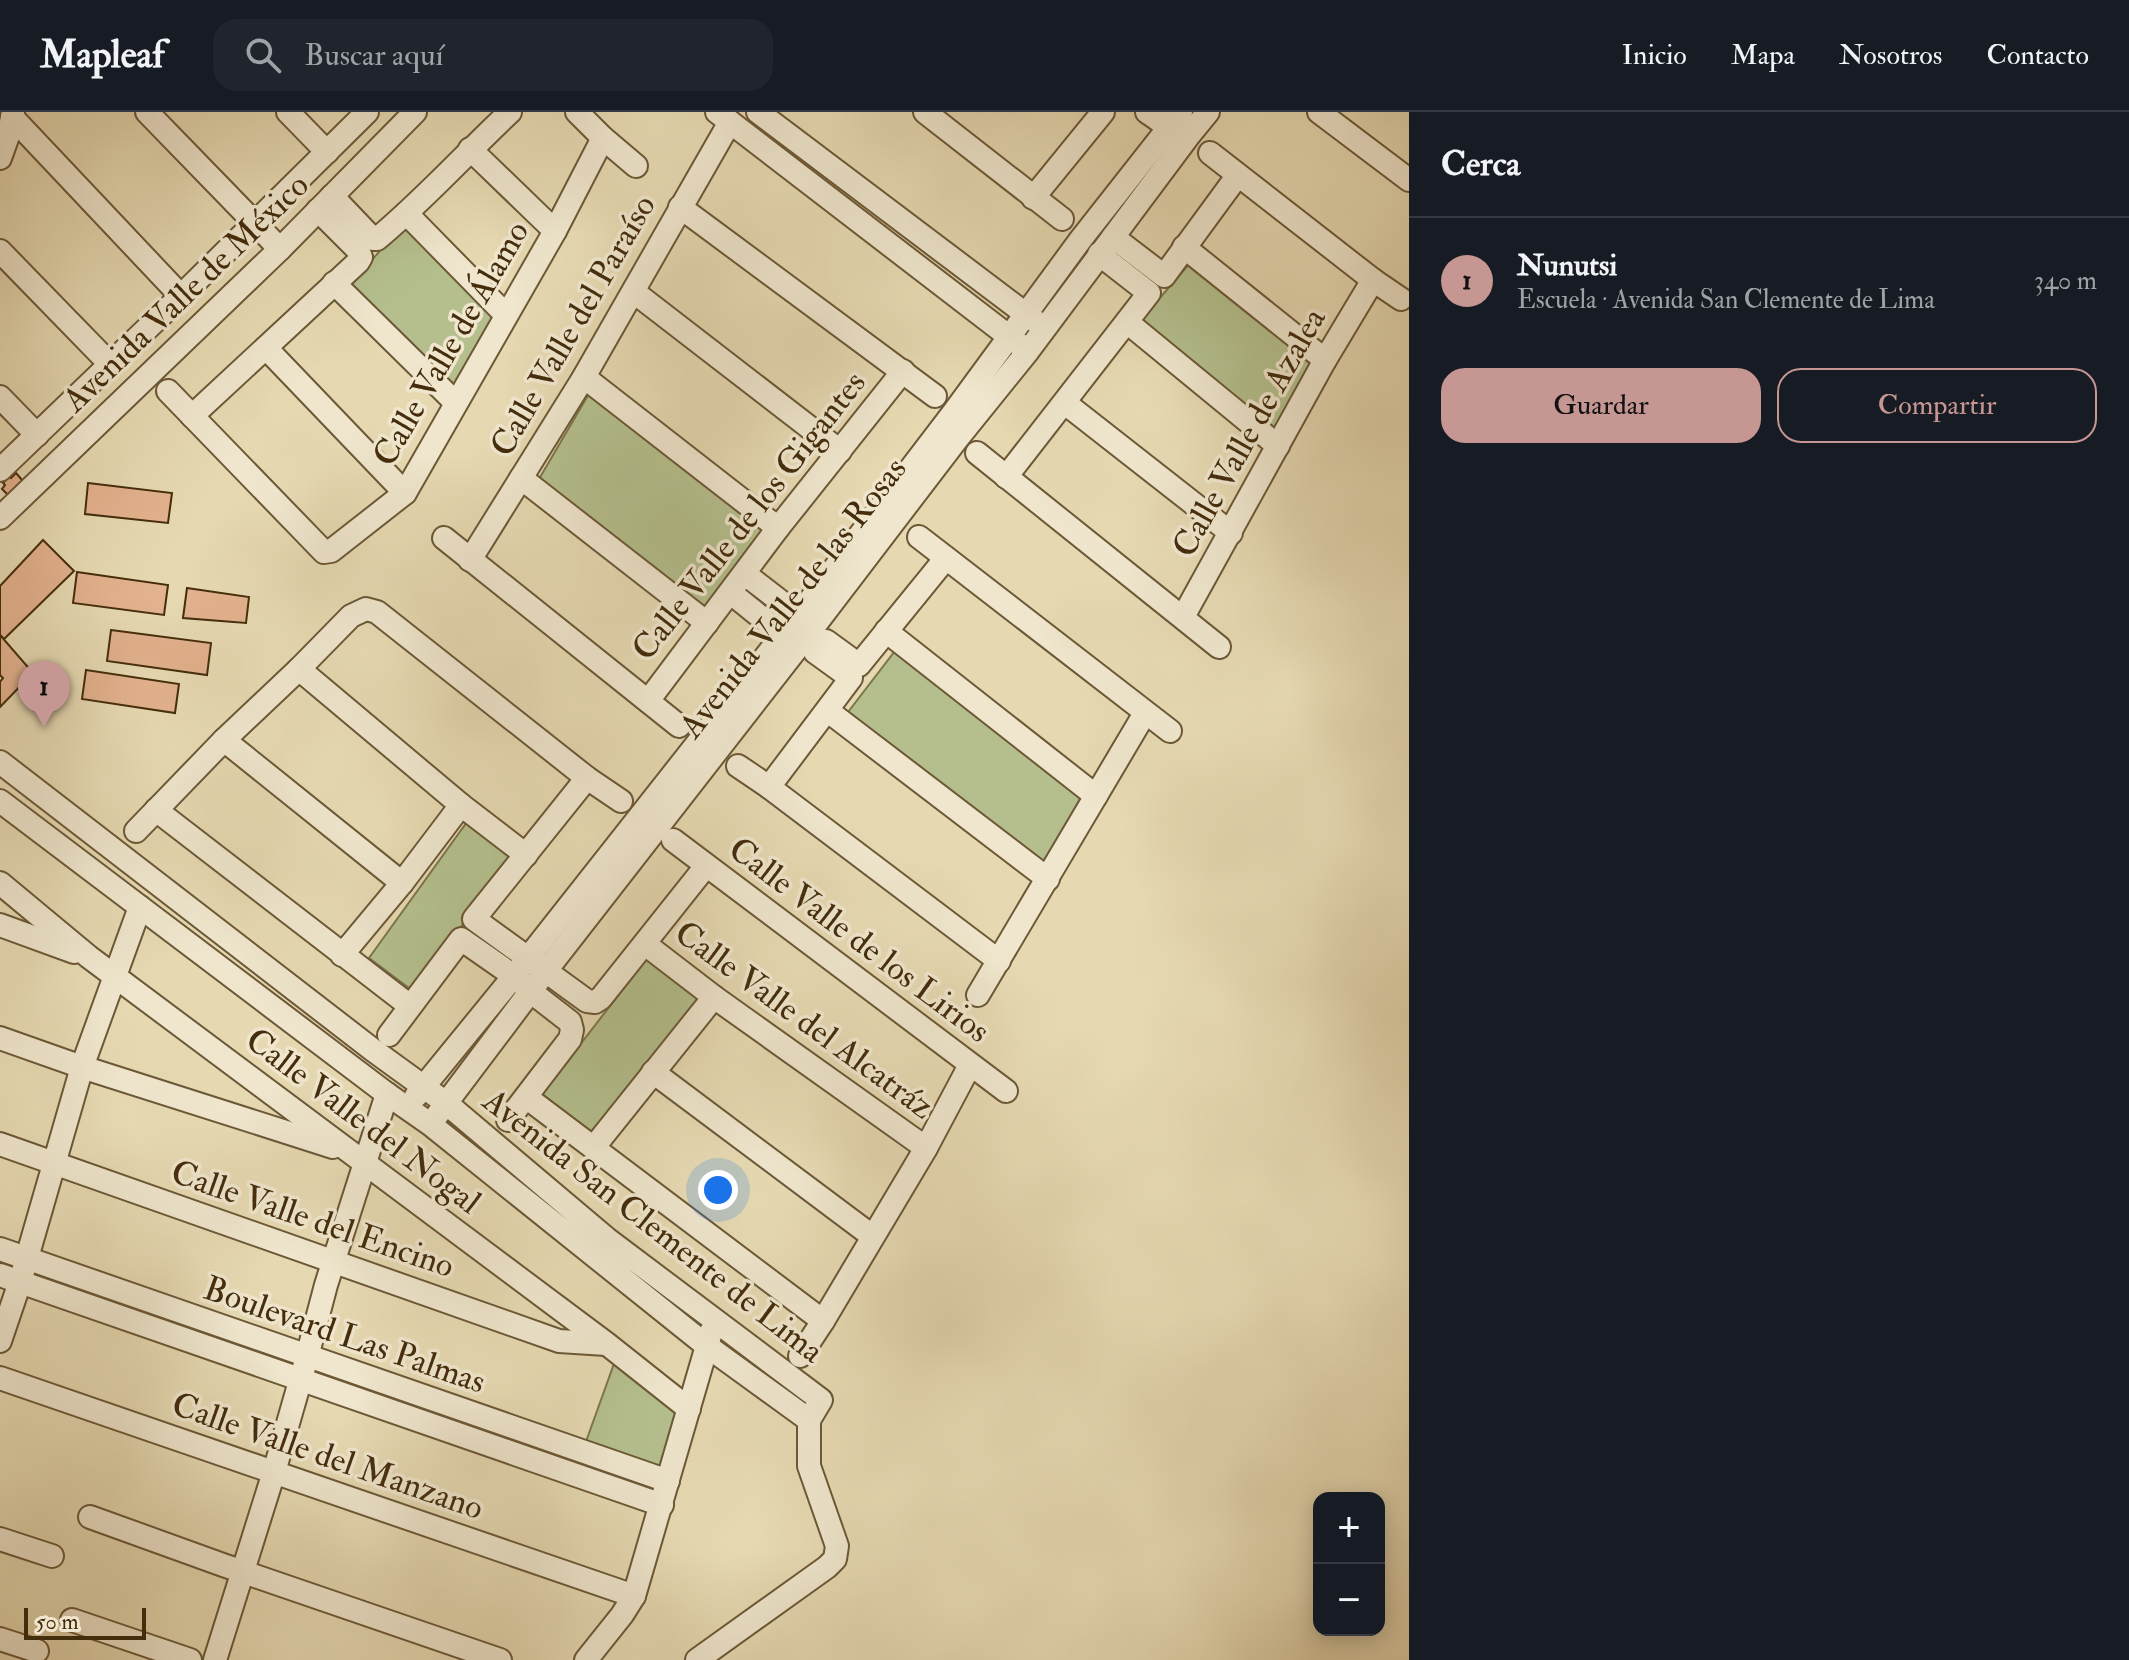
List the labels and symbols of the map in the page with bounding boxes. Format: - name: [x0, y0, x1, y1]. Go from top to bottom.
- street label: Avenida Valle de México: [53, 164, 318, 422]
- street label: Calle Valle del Paraíso: [481, 187, 666, 464]
- street label: Calle Valle de Álamo: [364, 213, 539, 474]
- street label: Calle Valle de Azalea: [1163, 300, 1336, 565]
- street label: Calle Valle de los Gigantes: [623, 363, 876, 669]
- street label: Avenida Valle de las Rosas: [670, 449, 916, 748]
- pin: 1: [18, 661, 70, 727]
- street label: Calle Valle de los Lirios: [720, 828, 998, 1053]
- street label: Calle Valle del Alcatráz: [666, 912, 942, 1129]
- street label: Calle Valle del Nogal: [237, 1019, 489, 1224]
- street label: Avenida San Clemente de Lima: [473, 1079, 833, 1373]
- street label: Calle Valle del Encino: [165, 1151, 460, 1288]
- your location: [698, 1170, 738, 1210]
- street label: Boulevard Las Palmas: [198, 1267, 491, 1404]
- street label: Calle Valle del Manzano: [166, 1383, 489, 1530]
- scale bar: [24, 1604, 146, 1640]

